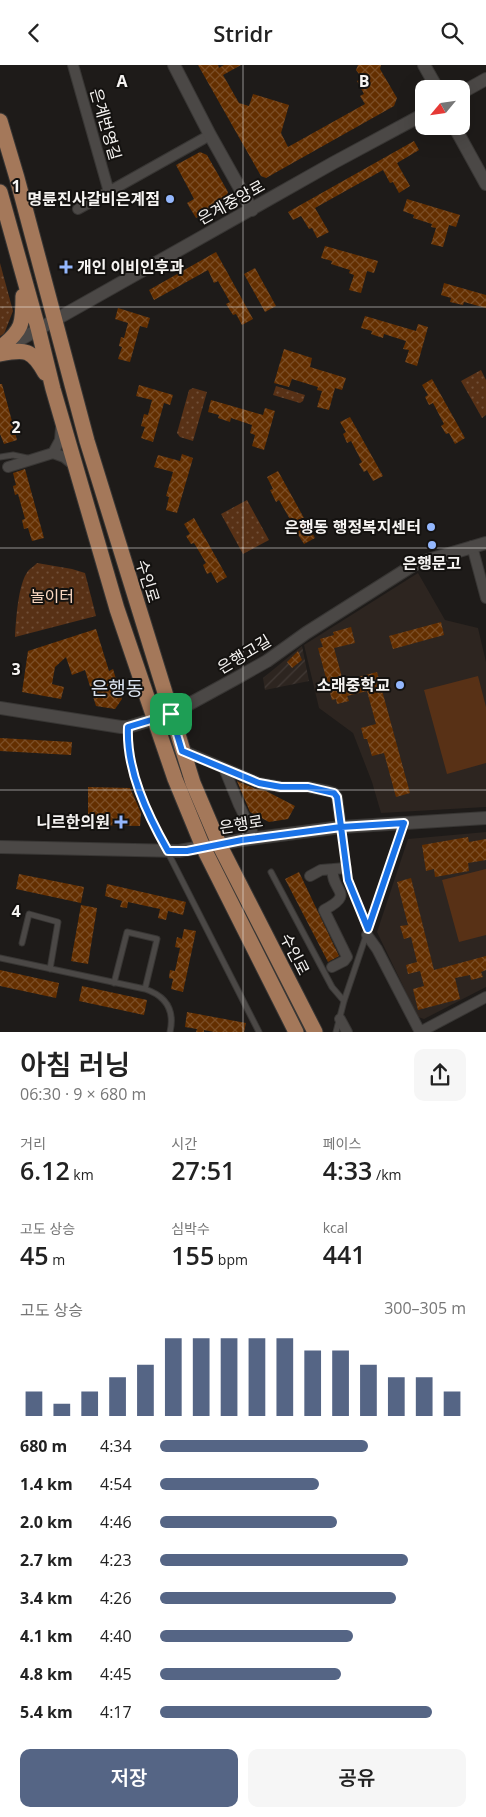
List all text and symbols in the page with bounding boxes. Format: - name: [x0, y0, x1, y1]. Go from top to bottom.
- text: Stridr: [213, 18, 273, 48]
- icon: back: [20, 19, 48, 47]
- icon: search: [438, 19, 466, 47]
- text: A: [116, 70, 128, 92]
- text: B: [359, 70, 369, 92]
- north arrow: [415, 80, 470, 135]
- map controls: [415, 80, 470, 135]
- street label: 은계번영길: [85, 86, 127, 162]
- street label: 은계중앙로: [193, 174, 269, 229]
- text: 1: [11, 175, 21, 197]
- place label: 명륜진사갈비은계점: [28, 188, 160, 210]
- marker: 명륜진사갈비은계점: [164, 193, 176, 205]
- place label: 개인 이비인후과: [77, 256, 184, 278]
- marker: 개인 이비인후과: [59, 260, 73, 274]
- text: 2: [11, 416, 21, 438]
- place label: 은행동 행정복지센터: [284, 516, 421, 538]
- marker: 은행동 행정복지센터: [425, 521, 437, 533]
- marker: 은행문고: [426, 539, 438, 551]
- place label: 은행문고: [403, 552, 461, 574]
- street label: 수인로: [131, 557, 165, 606]
- park label: 놀이터: [30, 585, 74, 607]
- street label: 은행고길: [213, 629, 275, 679]
- text: 3: [11, 658, 21, 680]
- place label: 소래중학교: [316, 674, 390, 696]
- district label: 은행동: [91, 675, 143, 701]
- marker: 소래중학교: [394, 679, 406, 691]
- pin: [150, 693, 192, 735]
- icon: arrive: [157, 700, 185, 728]
- street label: 은행로: [217, 810, 265, 838]
- place label: 니르한의원: [36, 811, 110, 833]
- marker: 니르한의원: [114, 815, 128, 829]
- text: 4: [11, 900, 21, 922]
- street label: 수인로: [275, 929, 315, 979]
- text: 아침 러닝: [20, 1045, 130, 1083]
- button: share: [414, 1049, 466, 1101]
- text: 06:30 · 9 × 680 m: [20, 1083, 146, 1105]
- text: 거리: [20, 1134, 46, 1153]
- text: 시간: [171, 1134, 197, 1153]
- text: 페이스: [323, 1134, 361, 1153]
- text: 6.12: [20, 1153, 70, 1187]
- text: 27:51: [171, 1153, 235, 1187]
- text: 4:33: [323, 1153, 372, 1187]
- text: km: [70, 1165, 94, 1184]
- text: /km: [372, 1165, 401, 1184]
- text: kcal: [323, 1218, 348, 1237]
- text: 고도 상승: [20, 1219, 75, 1238]
- text: 심박수: [171, 1219, 210, 1238]
- text: 441: [323, 1237, 366, 1271]
- text: 45: [20, 1238, 49, 1272]
- text: 155: [171, 1238, 214, 1272]
- text: m: [49, 1250, 65, 1269]
- text: bpm: [214, 1250, 248, 1269]
- text: 300–305 m: [384, 1297, 466, 1319]
- text: 고도 상승: [20, 1299, 83, 1321]
- text: 680 m: [20, 1435, 67, 1457]
- text: 4:34: [100, 1435, 132, 1457]
- text: 1.4 km: [20, 1473, 73, 1495]
- text: 4:54: [100, 1473, 132, 1495]
- text: 2.0 km: [20, 1511, 73, 1533]
- text: 4:46: [100, 1511, 132, 1533]
- text: 2.7 km: [20, 1549, 73, 1571]
- text: 4:23: [100, 1549, 132, 1571]
- text: 3.4 km: [20, 1587, 73, 1609]
- text: 4:26: [100, 1587, 132, 1609]
- text: 4.1 km: [20, 1625, 73, 1647]
- text: 4:40: [100, 1625, 132, 1647]
- text: 4.8 km: [20, 1663, 73, 1685]
- text: 4:45: [100, 1663, 132, 1685]
- text: 5.4 km: [20, 1701, 73, 1723]
- text: 4:17: [100, 1701, 132, 1723]
- button: 저장: [20, 1749, 238, 1807]
- button: 공유: [248, 1749, 466, 1807]

